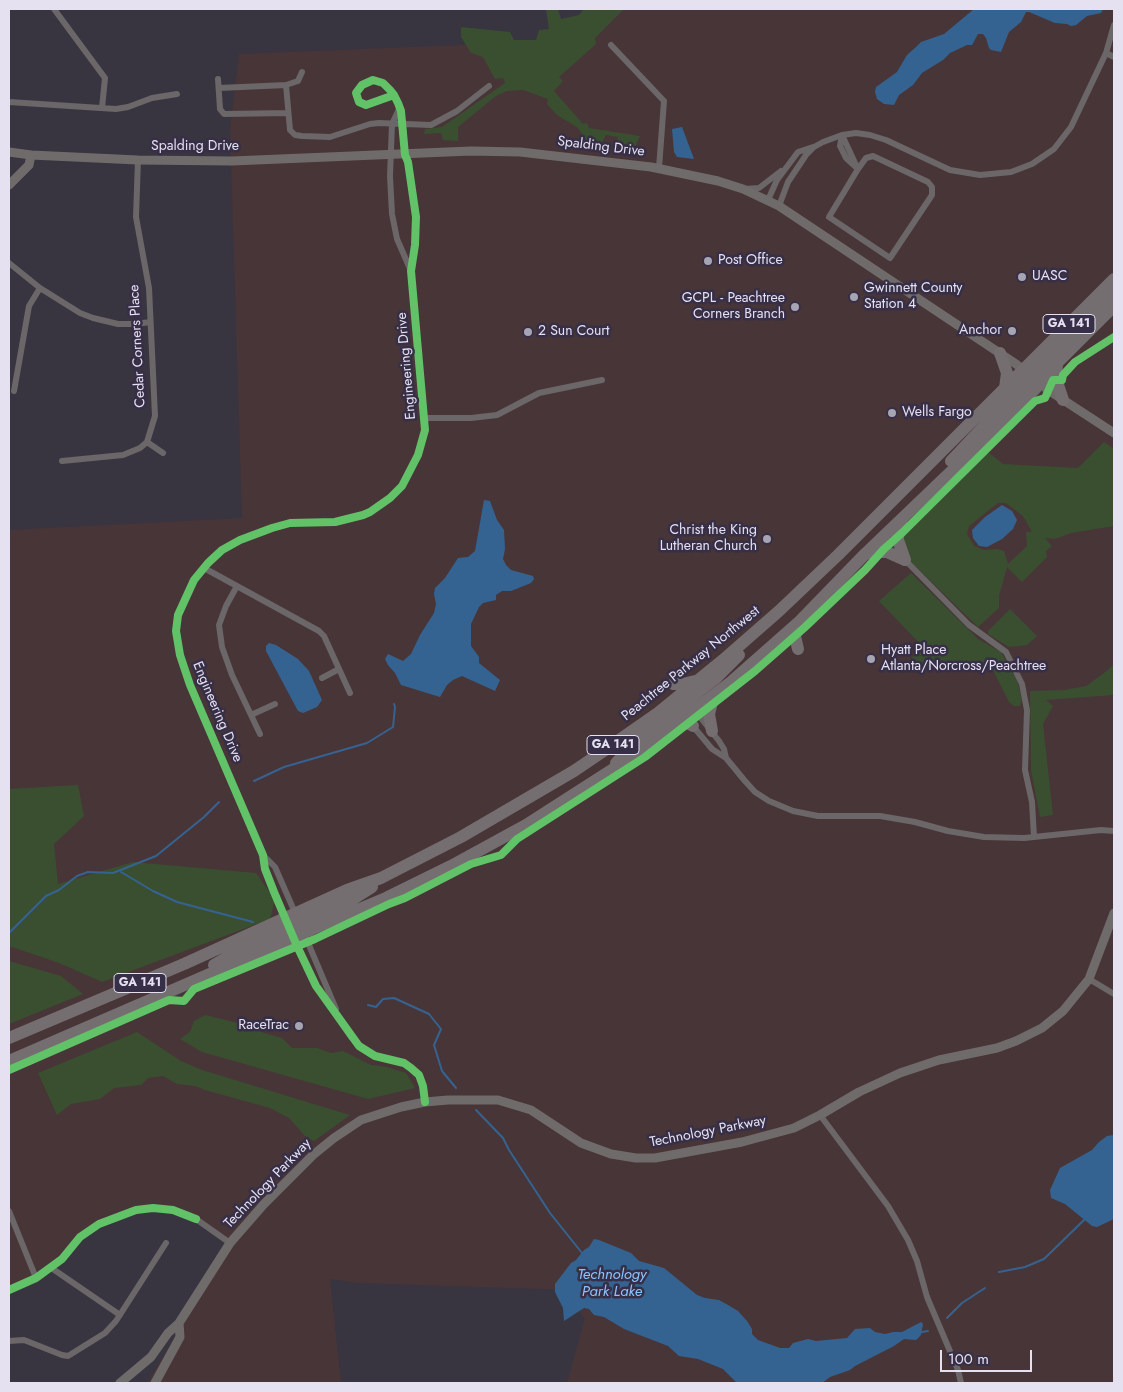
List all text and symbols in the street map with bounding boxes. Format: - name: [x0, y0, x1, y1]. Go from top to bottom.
- street label: Spalding Drive: [556, 133, 646, 161]
- street label: Spalding Drive: [151, 139, 239, 155]
- place label: Post Office: [718, 253, 783, 269]
- marker: Post Office: [702, 255, 714, 267]
- place label: UASC: [1032, 269, 1067, 285]
- marker: UASC: [1016, 271, 1028, 283]
- place label: Gwinnett County Station 4: [864, 281, 963, 314]
- street label: Cedar Corners Place: [126, 284, 150, 408]
- place label: GCPL - Peachtree Corners Branch: [682, 291, 785, 324]
- marker: Gwinnett County Station 4: [848, 291, 860, 303]
- marker: GCPL - Peachtree Corners Branch: [789, 301, 801, 313]
- street label: Engineering Drive: [394, 312, 420, 420]
- road number: GA 141: [1043, 314, 1095, 334]
- place label: Anchor: [959, 323, 1002, 339]
- place label: 2 Sun Court: [538, 324, 609, 340]
- marker: Anchor: [1006, 325, 1018, 337]
- marker: 2 Sun Court: [522, 326, 534, 338]
- place label: Wells Fargo: [902, 405, 972, 421]
- marker: Wells Fargo: [886, 407, 898, 419]
- place label: Christ the King Lutheran Church: [660, 523, 757, 556]
- marker: Christ the King Lutheran Church: [761, 533, 773, 545]
- street label: Peachtree Parkway Northwest: [619, 603, 763, 725]
- place label: Hyatt Place Atlanta/Norcross/Peachtree: [881, 643, 1046, 676]
- marker: Hyatt Place Atlanta/Norcross/Peachtree: [865, 653, 877, 665]
- street label: Engineering Drive: [188, 659, 246, 765]
- road number: GA 141: [587, 736, 639, 754]
- road number: GA 141: [114, 974, 166, 992]
- place label: RaceTrac: [238, 1018, 289, 1034]
- marker: RaceTrac: [293, 1020, 305, 1032]
- street label: Technology Parkway: [648, 1112, 768, 1152]
- street label: Technology Parkway: [221, 1136, 315, 1232]
- water label: Technology Park Lake: [578, 1266, 646, 1301]
- scale bar: [943, 1340, 1036, 1372]
- text: 100 m: [948, 1348, 989, 1370]

